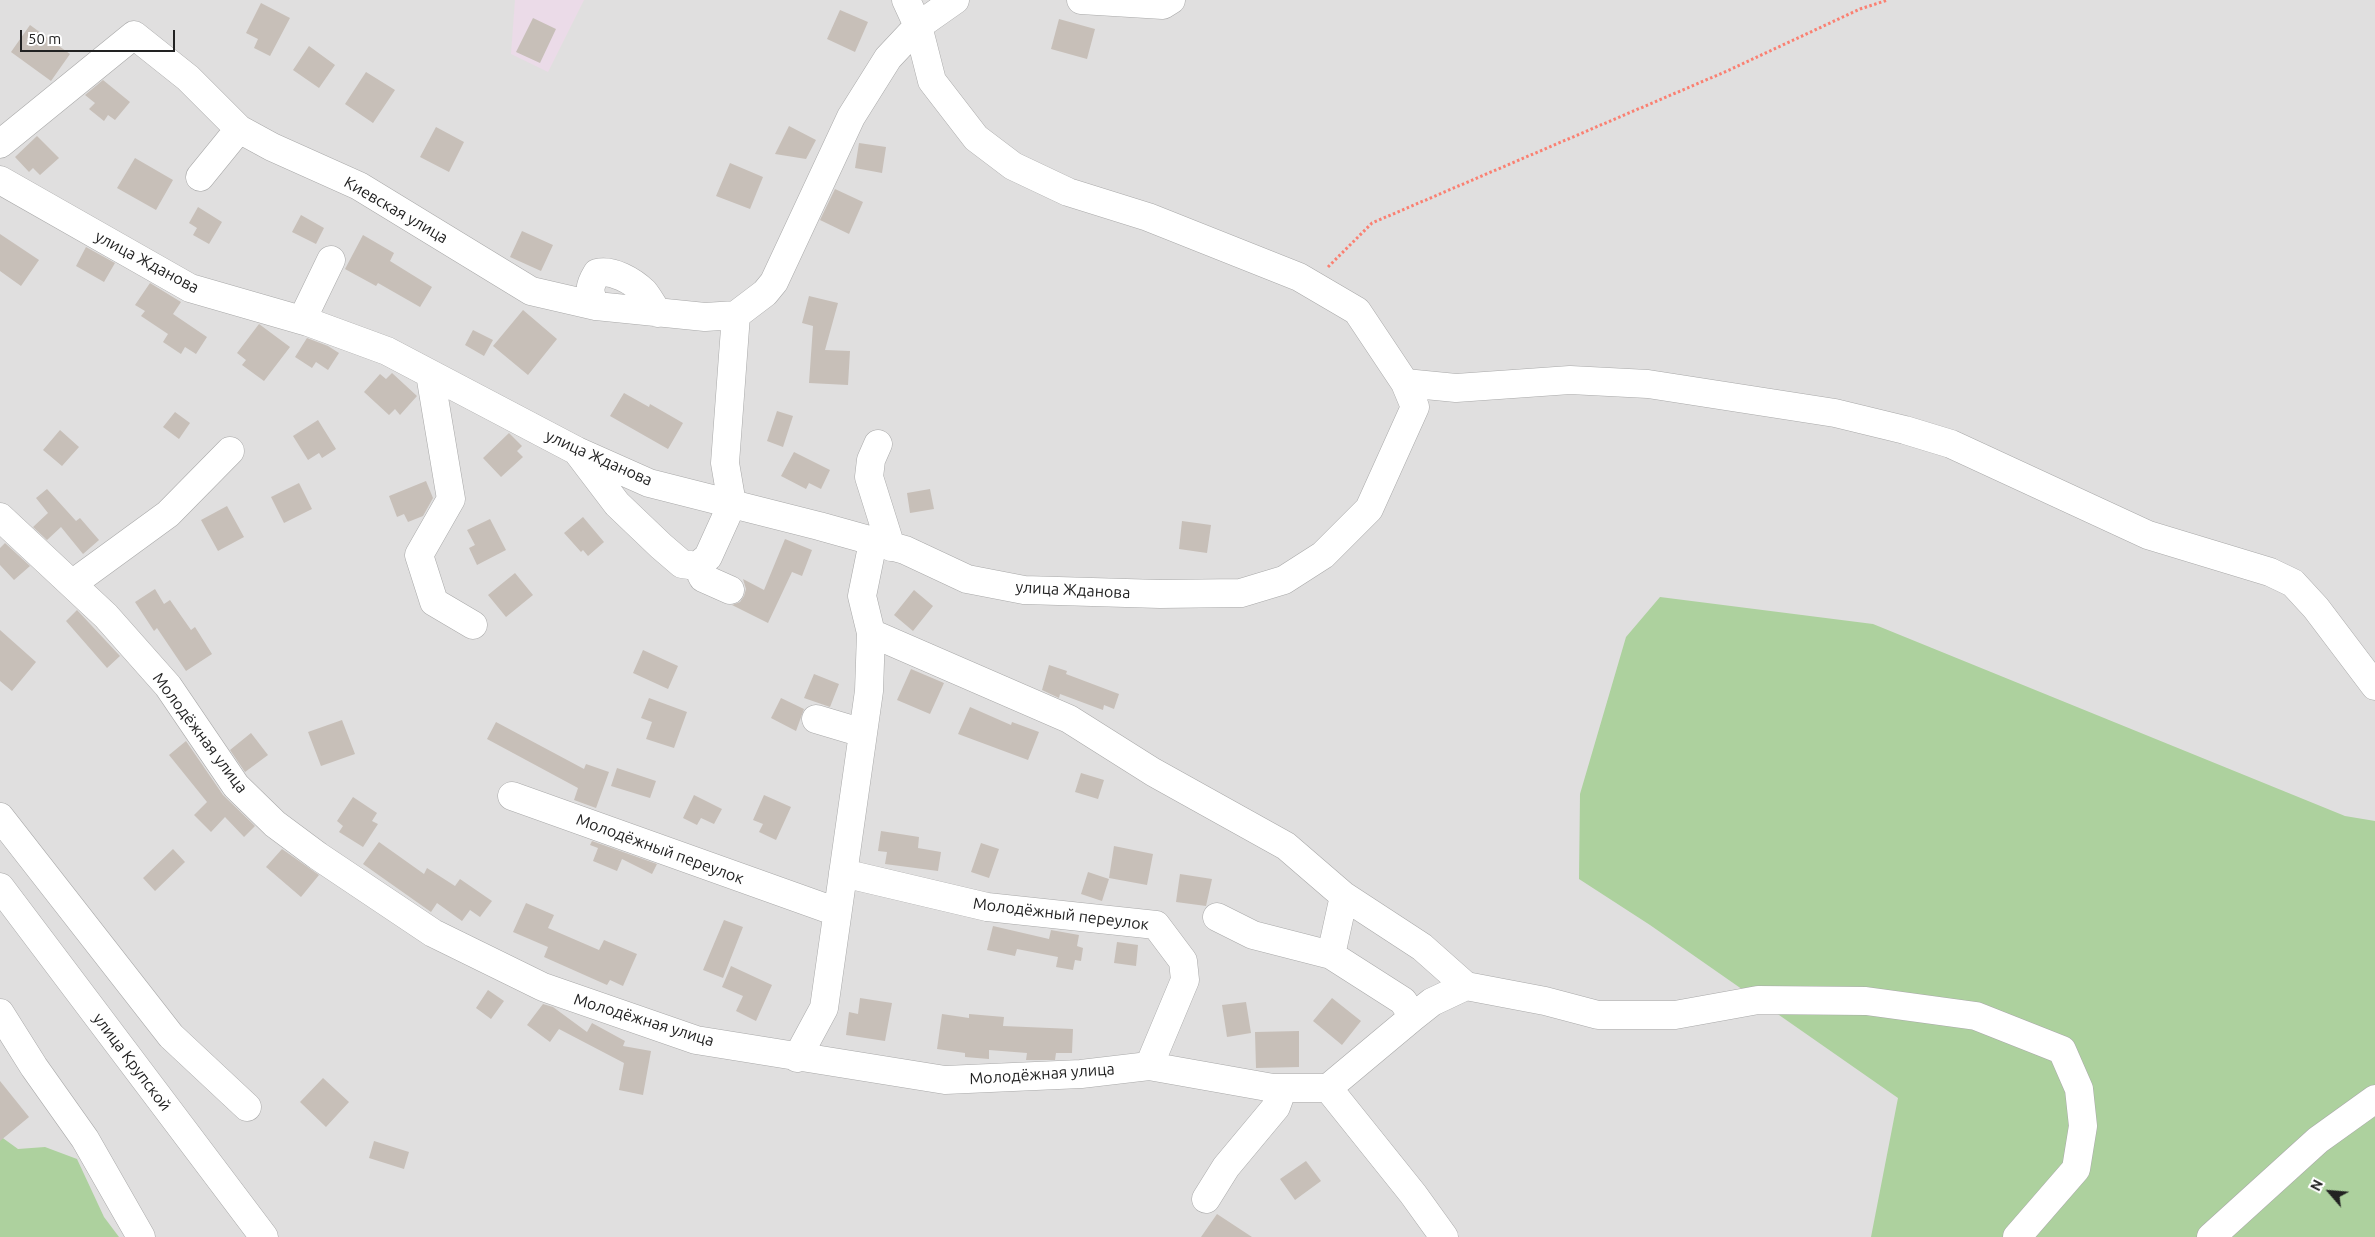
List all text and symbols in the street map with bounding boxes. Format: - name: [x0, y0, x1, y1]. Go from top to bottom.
- scale bar: [22, 20, 178, 52]
- text: 50 m: [28, 30, 61, 47]
- street label: Киевская улица: [341, 172, 451, 248]
- street label: улица Жданова: [92, 227, 202, 297]
- street label: улица Жданова: [543, 426, 655, 490]
- street label: улица Жданова: [1015, 577, 1131, 603]
- street label: Молодёжная улица: [148, 669, 252, 797]
- street label: Молодёжный переулок: [574, 810, 746, 888]
- street label: Молодёжный переулок: [972, 894, 1150, 934]
- street label: Молодёжная улица: [572, 990, 716, 1050]
- street label: улица Крупской: [89, 1009, 175, 1115]
- street label: Молодёжная улица: [969, 1059, 1115, 1089]
- north arrow: [2305, 1167, 2355, 1217]
- text: N: [2307, 1177, 2326, 1193]

